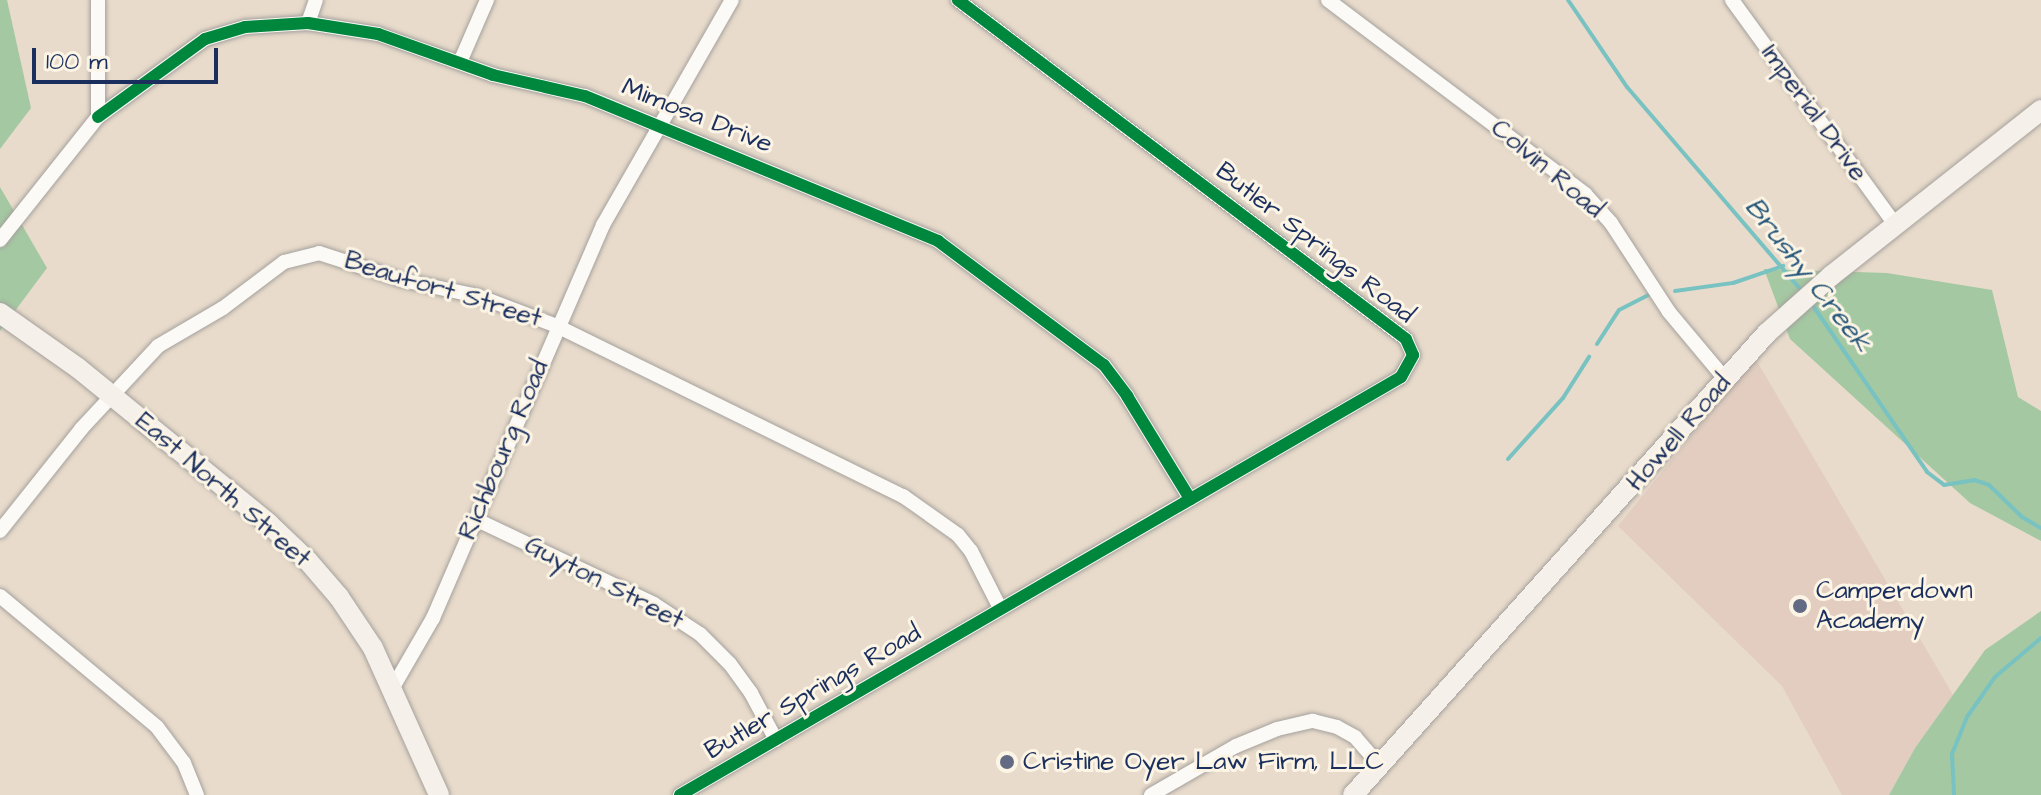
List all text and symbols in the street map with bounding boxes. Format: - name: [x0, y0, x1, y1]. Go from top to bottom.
- scale bar: [36, 32, 222, 82]
- street label: Imperial Drive: [1754, 39, 1874, 187]
- text: 100 m: [46, 45, 108, 79]
- street label: Mimosa Drive: [617, 72, 777, 160]
- street label: Colvin Road: [1484, 113, 1610, 225]
- street label: Butler Springs Road: [1209, 156, 1421, 330]
- water label: Brushy Creek: [1737, 191, 1879, 359]
- street label: Beaufort Street: [341, 245, 545, 335]
- street label: Richbourg Road: [452, 355, 556, 545]
- street label: Howell Road: [1620, 369, 1738, 497]
- street label: East North Street: [129, 405, 317, 575]
- street label: Guyton Street: [519, 530, 689, 636]
- place label: Camperdown Academy: [1816, 575, 1973, 636]
- marker: Camperdown Academy: [1791, 597, 1809, 615]
- street label: Butler Springs Road: [699, 617, 927, 767]
- place label: Cristine Oyer Law Firm, LLC: [1023, 746, 1384, 778]
- marker: Cristine Oyer Law Firm, LLC: [998, 753, 1016, 771]

